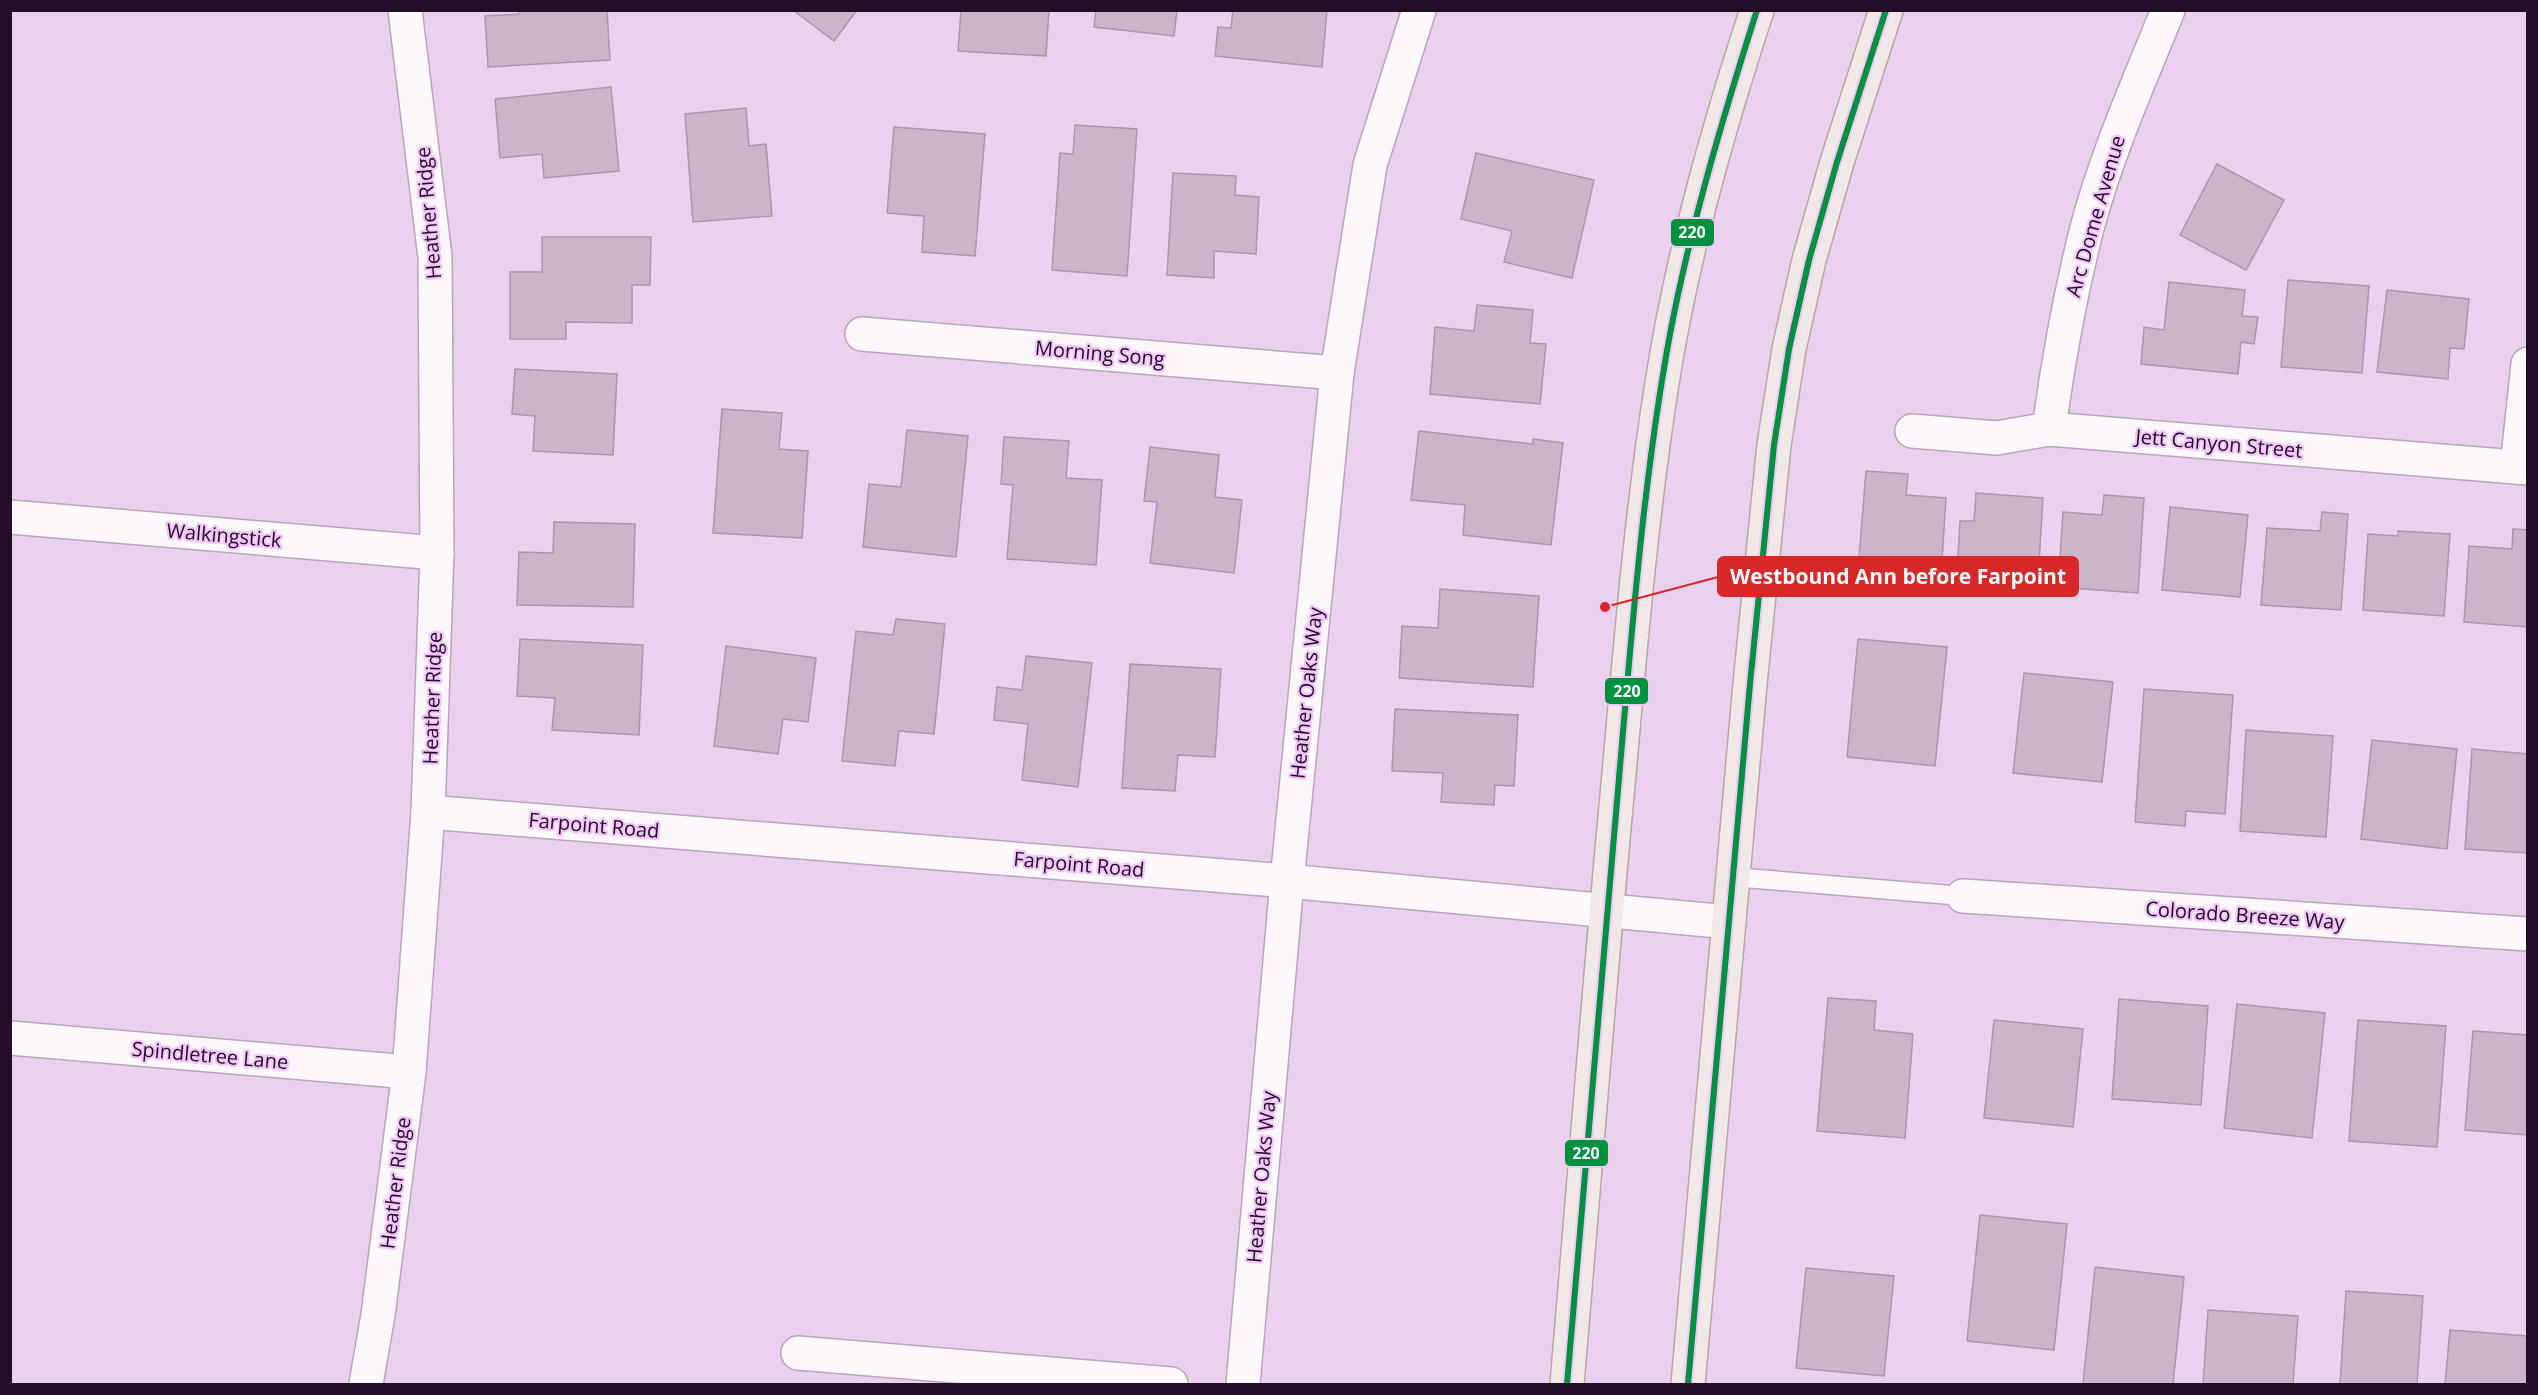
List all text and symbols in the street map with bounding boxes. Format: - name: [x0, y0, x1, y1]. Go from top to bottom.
- street label: Arc Dome Avenue: [2059, 132, 2131, 300]
- street label: Heather Ridge: [409, 146, 447, 280]
- line badge: 220: [1670, 218, 1715, 247]
- text: 220: [1678, 221, 1706, 243]
- street label: Morning Song: [1034, 334, 1166, 372]
- street label: Jett Canyon Street: [2132, 422, 2304, 464]
- street label: Walkingstick: [165, 517, 283, 554]
- callout: Westbound Ann before Farpoint: [1718, 557, 2078, 596]
- text: Westbound Ann before Farpoint: [1730, 562, 2066, 590]
- street label: Heather Oaks Way: [1284, 605, 1329, 780]
- street label: Heather Ridge: [416, 631, 448, 765]
- line badge: 220: [1604, 677, 1649, 705]
- text: 220: [1613, 680, 1641, 702]
- street label: Farpoint Road: [527, 806, 661, 844]
- street label: Farpoint Road: [1012, 845, 1146, 883]
- street label: Colorado Breeze Way: [2145, 895, 2346, 935]
- street label: Spindletree Lane: [131, 1035, 289, 1075]
- street label: Heather Oaks Way: [1240, 1089, 1282, 1264]
- street label: Heather Ridge: [374, 1115, 416, 1251]
- line badge: 220: [1564, 1139, 1609, 1167]
- text: 220: [1572, 1142, 1600, 1164]

